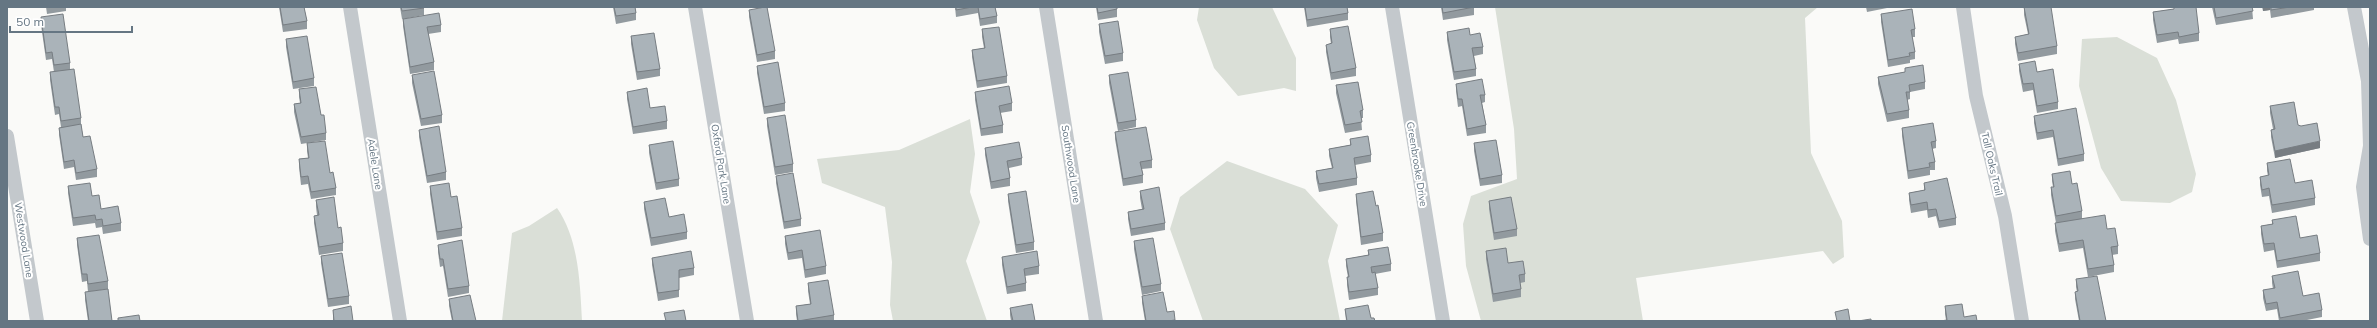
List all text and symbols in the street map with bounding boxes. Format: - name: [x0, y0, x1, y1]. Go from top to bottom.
- scale bar: [10, 8, 132, 34]
- text: 50 m: [16, 14, 44, 29]
- street label: Greenbrooke Drive: [1404, 121, 1430, 207]
- street label: Oxford Park Lane: [708, 123, 734, 205]
- street label: Southwood Lane: [1058, 124, 1084, 204]
- street label: Tall Oaks Trail: [1978, 131, 2006, 197]
- street label: Adele Lane: [365, 137, 385, 191]
- street label: Westwood Lane: [12, 202, 36, 278]

